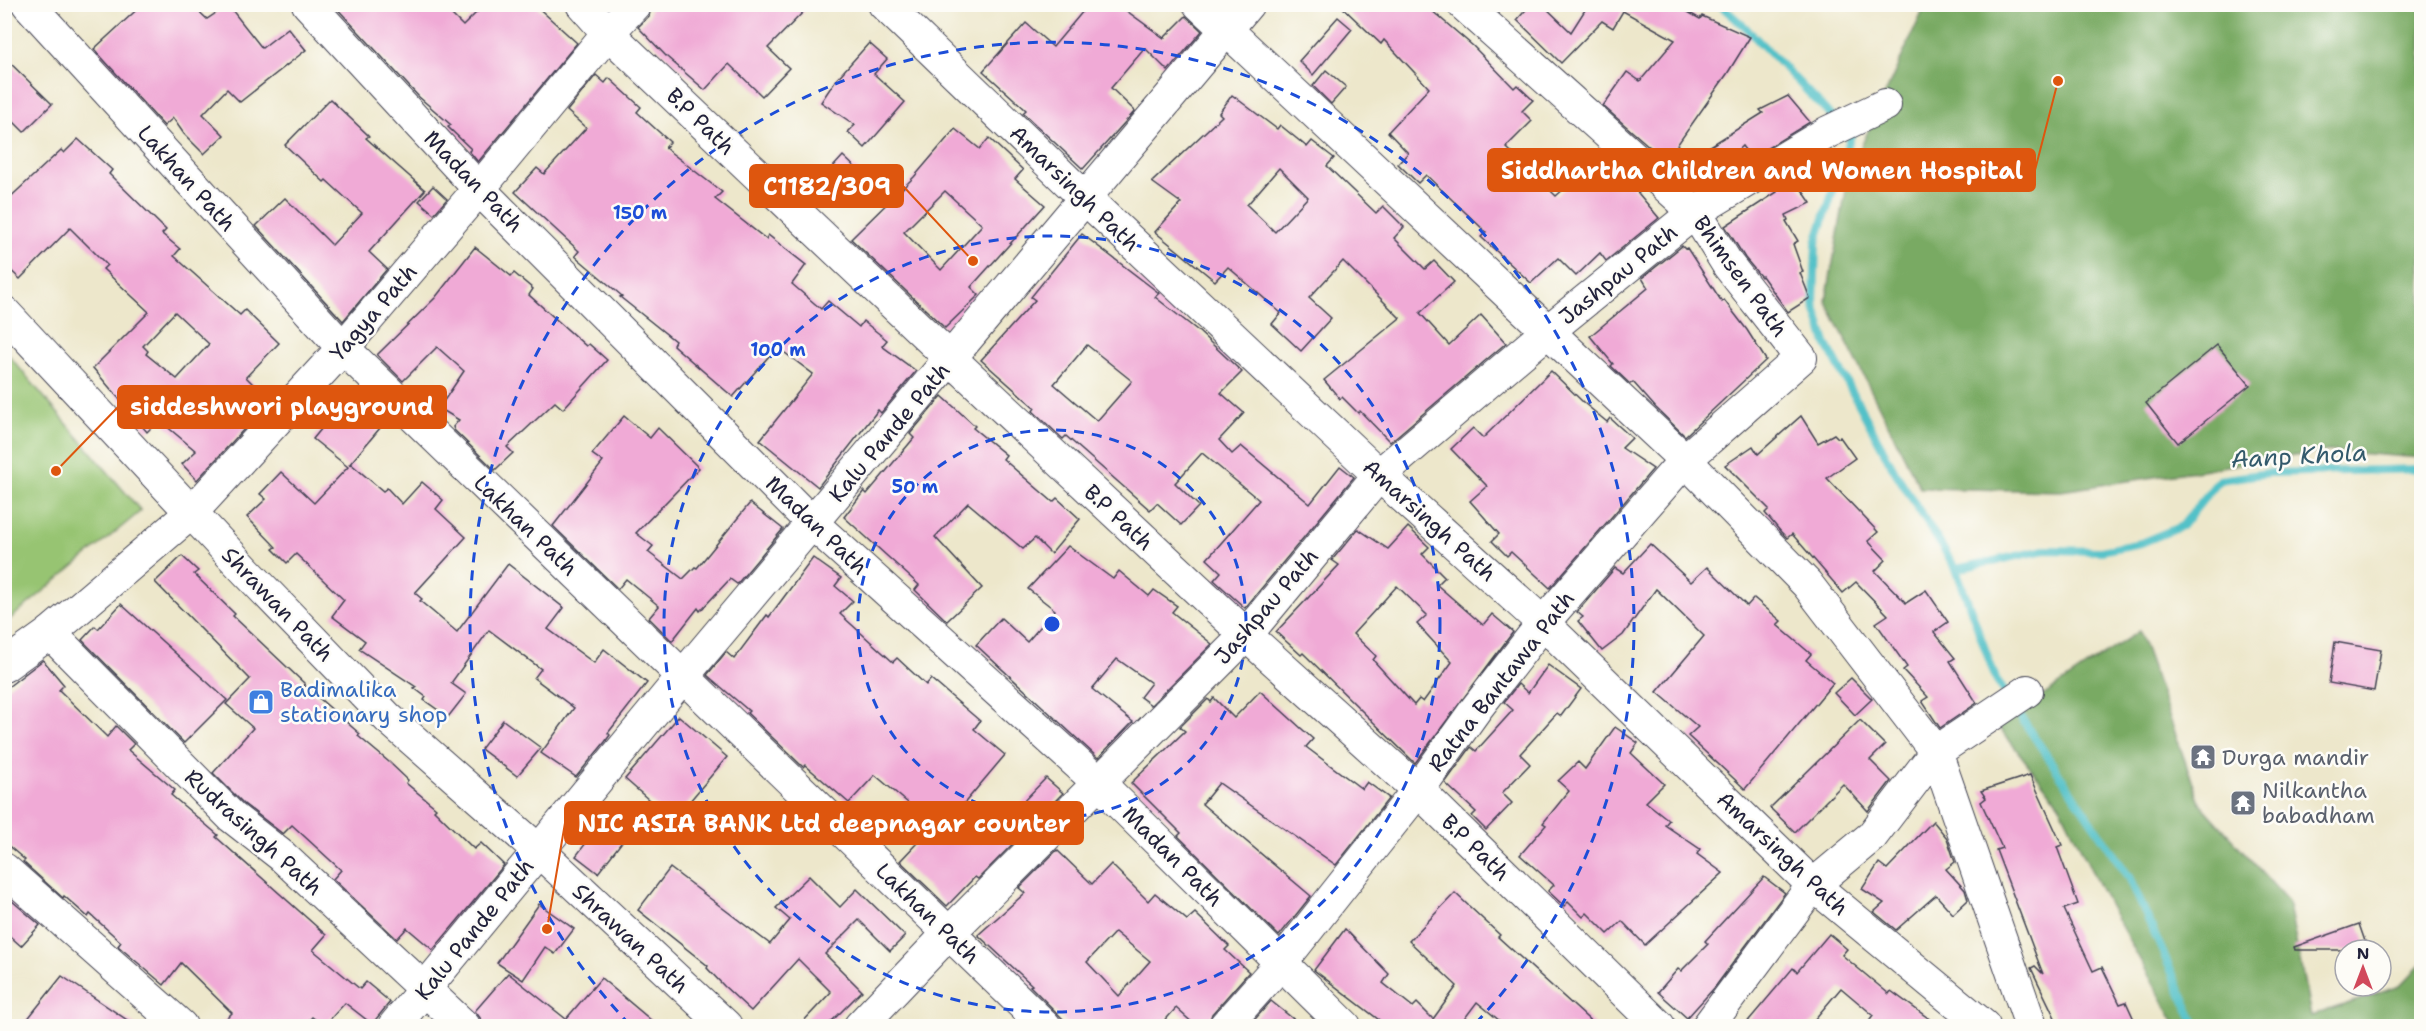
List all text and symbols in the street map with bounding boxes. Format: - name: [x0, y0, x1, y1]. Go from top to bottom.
- street label: B.P Path: [660, 81, 741, 161]
- street label: Lakhan Path: [131, 119, 242, 238]
- street label: Amarsingh Path: [1003, 119, 1146, 258]
- street label: Madan Path: [418, 124, 530, 239]
- callout: Siddhartha Children and Women Hospital: [1488, 149, 2035, 191]
- text: Siddhartha Children and Women Hospital: [1501, 155, 2023, 187]
- callout: C1182/309: [750, 165, 903, 207]
- text: C1182/309: [763, 171, 891, 203]
- text: 150 m: [613, 201, 668, 225]
- street label: Bhimsen Path: [1687, 210, 1794, 343]
- street label: Jashpau Path: [1553, 218, 1684, 331]
- street label: Yagya Path: [323, 258, 423, 367]
- text: 100 m: [750, 338, 806, 362]
- street label: Kalu Pande Path: [822, 356, 956, 508]
- callout: siddeshwori playground: [118, 386, 446, 428]
- text: siddeshwori playground: [130, 391, 434, 423]
- water label: Aanp Khola: [2230, 436, 2368, 476]
- street label: Amarsingh Path: [1357, 453, 1503, 588]
- street label: Lakhan Path: [467, 468, 584, 582]
- street label: Madan Path: [759, 469, 874, 581]
- text: 50 m: [892, 475, 939, 499]
- street label: B.P Path: [1078, 478, 1160, 557]
- street label: Shrawan Path: [215, 541, 340, 668]
- street label: Jashpau Path: [1208, 542, 1325, 670]
- street label: Ratna Bantawa Path: [1422, 585, 1581, 778]
- centre of rings: [1042, 614, 1062, 634]
- place label: Badimalika stationary shop: [280, 675, 448, 729]
- shop icon: Badimalika stationary shop: [246, 687, 276, 717]
- temple icon: Durga mandir: [2188, 742, 2218, 772]
- place label: Durga mandir: [2222, 743, 2369, 772]
- street label: Rudrasingh Path: [179, 763, 329, 902]
- place label: Nilkantha babadham: [2262, 776, 2375, 830]
- street label: Amarsingh Path: [1711, 785, 1855, 922]
- temple icon: Nilkantha babadham: [2228, 788, 2258, 818]
- street label: Madan Path: [1116, 800, 1229, 913]
- callout: NIC ASIA BANK Ltd deepnagar counter: [565, 802, 1083, 844]
- street label: B.P Path: [1435, 807, 1516, 887]
- text: NIC ASIA BANK Ltd deepnagar counter: [577, 808, 1071, 840]
- street label: Kalu Pande Path: [408, 852, 540, 1006]
- street label: Lakhan Path: [869, 856, 986, 970]
- street label: Shrawan Path: [566, 877, 695, 1000]
- north arrow: [2333, 938, 2393, 998]
- text: N: [2357, 943, 2369, 964]

